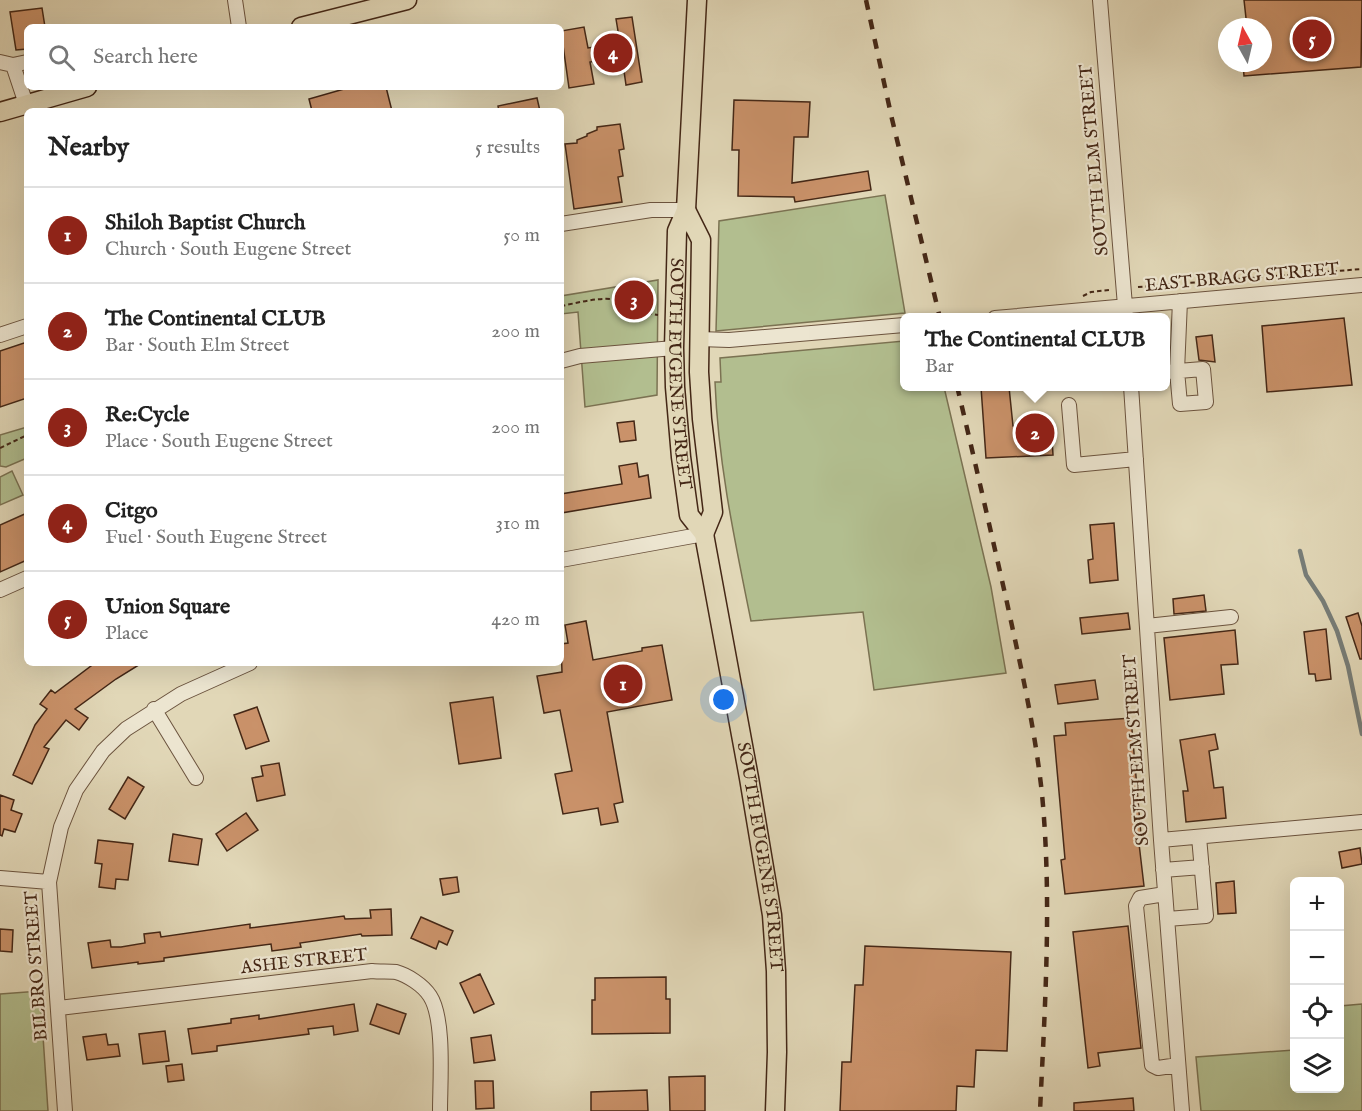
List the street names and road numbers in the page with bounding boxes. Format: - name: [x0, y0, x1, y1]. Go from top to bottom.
- street label: SOUTH ELM STREET: [1075, 63, 1115, 257]
- street label: SOUTH EUGENE STREET: [662, 258, 697, 491]
- street label: EAST BRAGG STREET: [1144, 258, 1340, 298]
- street label: SOUTH ELM STREET: [1119, 653, 1155, 847]
- street label: SOUTH EUGENE STREET: [731, 740, 788, 972]
- street label: BILBRO STREET: [20, 890, 54, 1042]
- street label: ASHE STREET: [239, 944, 368, 980]

